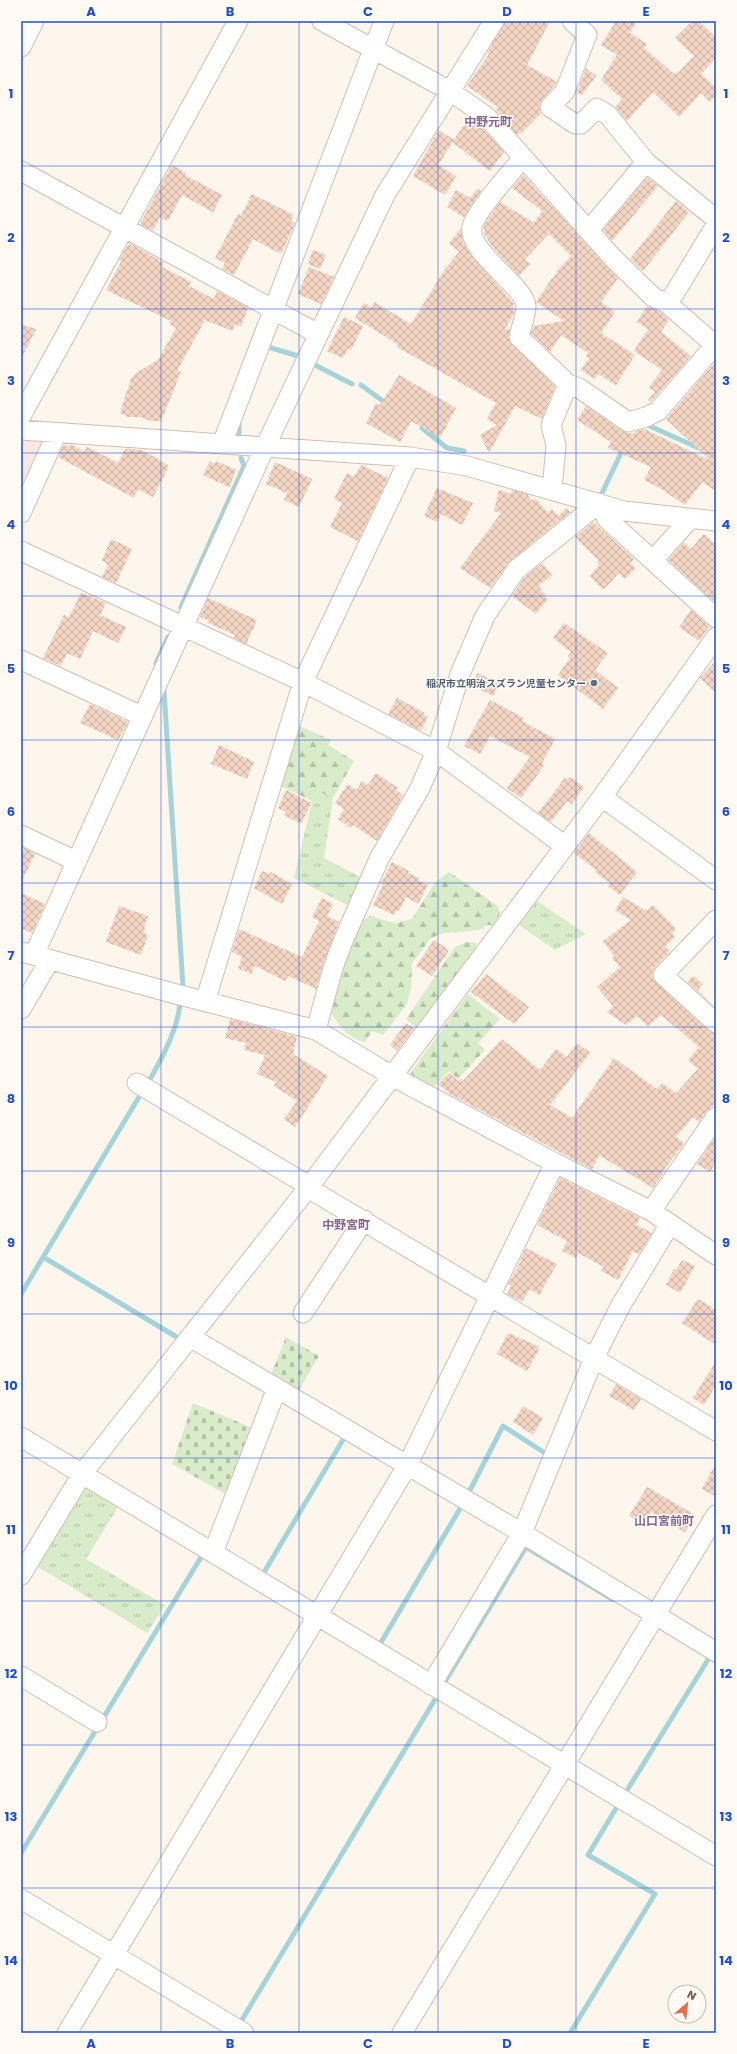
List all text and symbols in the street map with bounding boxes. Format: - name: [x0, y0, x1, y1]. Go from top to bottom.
- text: A: [86, 2, 96, 21]
- text: B: [226, 2, 235, 21]
- text: C: [363, 2, 373, 21]
- text: D: [502, 2, 512, 21]
- text: E: [642, 2, 650, 21]
- text: 1: [9, 84, 13, 103]
- text: 1: [724, 84, 728, 103]
- district label: 中野元町: [464, 113, 512, 130]
- text: 2: [7, 228, 15, 247]
- text: 2: [722, 228, 730, 247]
- text: 3: [7, 371, 15, 390]
- text: 3: [722, 371, 730, 390]
- text: 4: [7, 515, 16, 534]
- text: 4: [722, 515, 731, 534]
- text: 5: [7, 659, 15, 678]
- text: 5: [722, 659, 730, 678]
- place label: 稲沢市立明治スズラン児童センター: [426, 676, 586, 691]
- marker: 稲沢市立明治スズラン児童センター: [589, 678, 599, 688]
- text: 6: [7, 802, 15, 821]
- text: 6: [722, 802, 730, 821]
- text: 7: [8, 946, 15, 965]
- text: 7: [723, 946, 730, 965]
- text: 8: [7, 1089, 15, 1108]
- text: 8: [722, 1089, 730, 1108]
- district label: 中野宮町: [322, 1216, 370, 1233]
- text: 9: [7, 1233, 15, 1252]
- text: 9: [722, 1233, 730, 1252]
- text: 10: [4, 1376, 18, 1395]
- text: 10: [719, 1376, 733, 1395]
- district label: 山口宮前町: [634, 1512, 694, 1529]
- text: 11: [6, 1520, 16, 1539]
- text: 11: [721, 1520, 731, 1539]
- text: 12: [5, 1664, 18, 1683]
- text: 12: [720, 1664, 733, 1683]
- text: 13: [5, 1807, 18, 1826]
- text: 13: [720, 1807, 733, 1826]
- text: 14: [4, 1951, 18, 1970]
- text: 14: [719, 1951, 733, 1970]
- north arrow: [667, 1984, 707, 2024]
- text: N: [684, 1986, 699, 2004]
- text: A: [86, 2034, 96, 2053]
- text: B: [226, 2034, 235, 2053]
- text: C: [363, 2034, 373, 2053]
- text: D: [502, 2034, 512, 2053]
- text: E: [642, 2034, 650, 2053]

